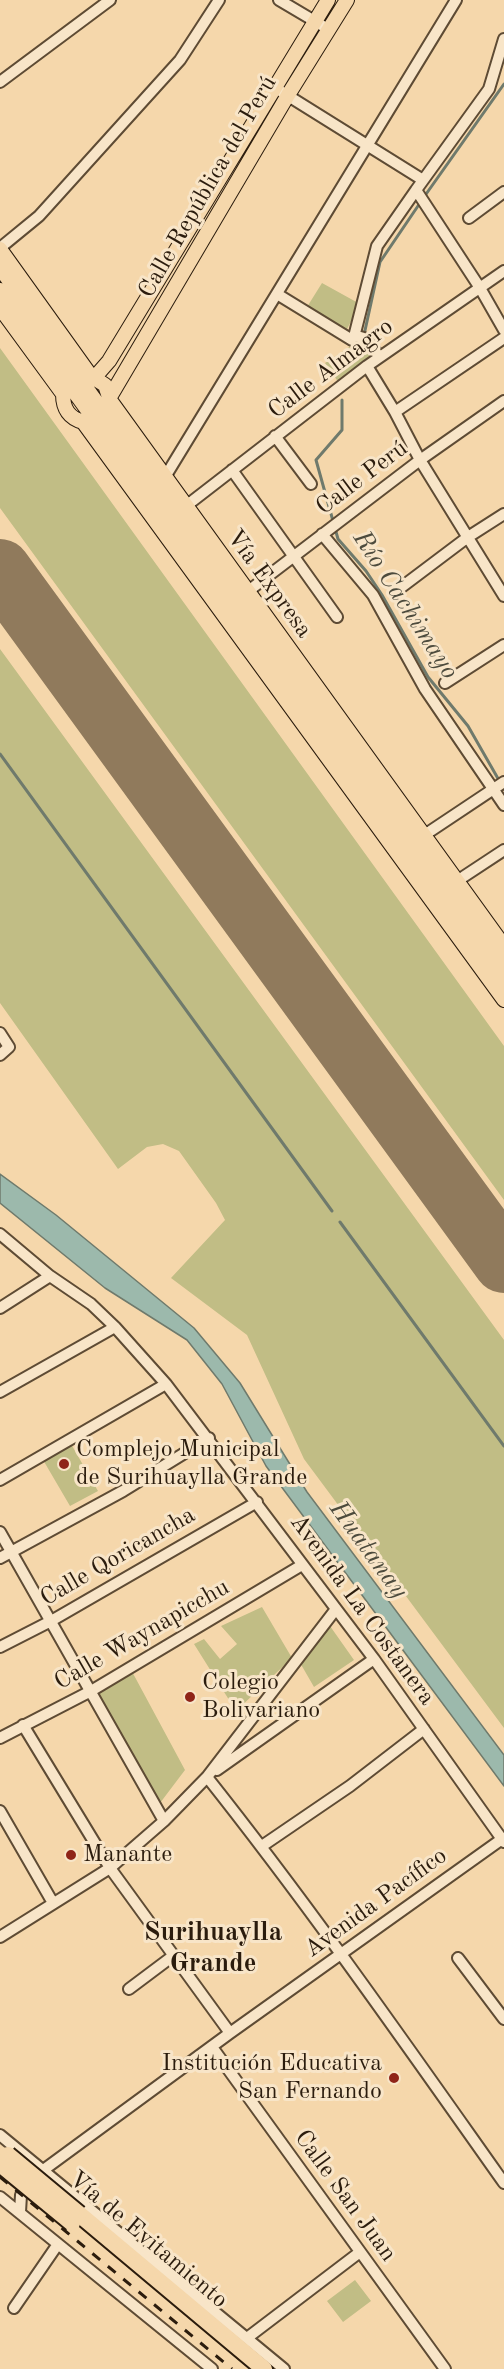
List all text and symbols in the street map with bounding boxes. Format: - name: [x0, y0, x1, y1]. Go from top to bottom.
- street label: Calle República del Perú: [133, 71, 283, 303]
- street label: Calle Almagro: [263, 313, 399, 425]
- street label: Calle Perú: [310, 434, 414, 522]
- street label: Vía Expresa: [220, 524, 318, 644]
- water label: Río Cachimayo: [345, 525, 465, 685]
- place label: Complejo Municipal de Surihuaylla Grande: [76, 1436, 307, 1492]
- marker: Complejo Municipal de Surihuaylla Grande: [57, 1457, 71, 1471]
- water label: Huatanay: [322, 1495, 414, 1605]
- street label: Calle Qoricancha: [35, 1501, 201, 1613]
- street label: Avenida La Costanera: [283, 1509, 441, 1711]
- street label: Calle Waynapicchu: [49, 1573, 235, 1697]
- place label: Colegio Bolivariano: [202, 1669, 320, 1725]
- marker: Colegio Bolivariano: [183, 1690, 197, 1704]
- place label: Manante: [83, 1841, 172, 1869]
- street label: Avenida Pacífico: [299, 1842, 453, 1964]
- marker: Manante: [64, 1848, 78, 1862]
- district label: Surihuaylla Grande: [144, 1917, 282, 1980]
- place label: Institución Educativa San Fernando: [162, 2050, 382, 2106]
- marker: Institución Educativa San Fernando: [387, 2071, 401, 2085]
- street label: Calle San Juan: [288, 2125, 402, 2267]
- street label: Vía de Evitamiento: [63, 2165, 233, 2315]

